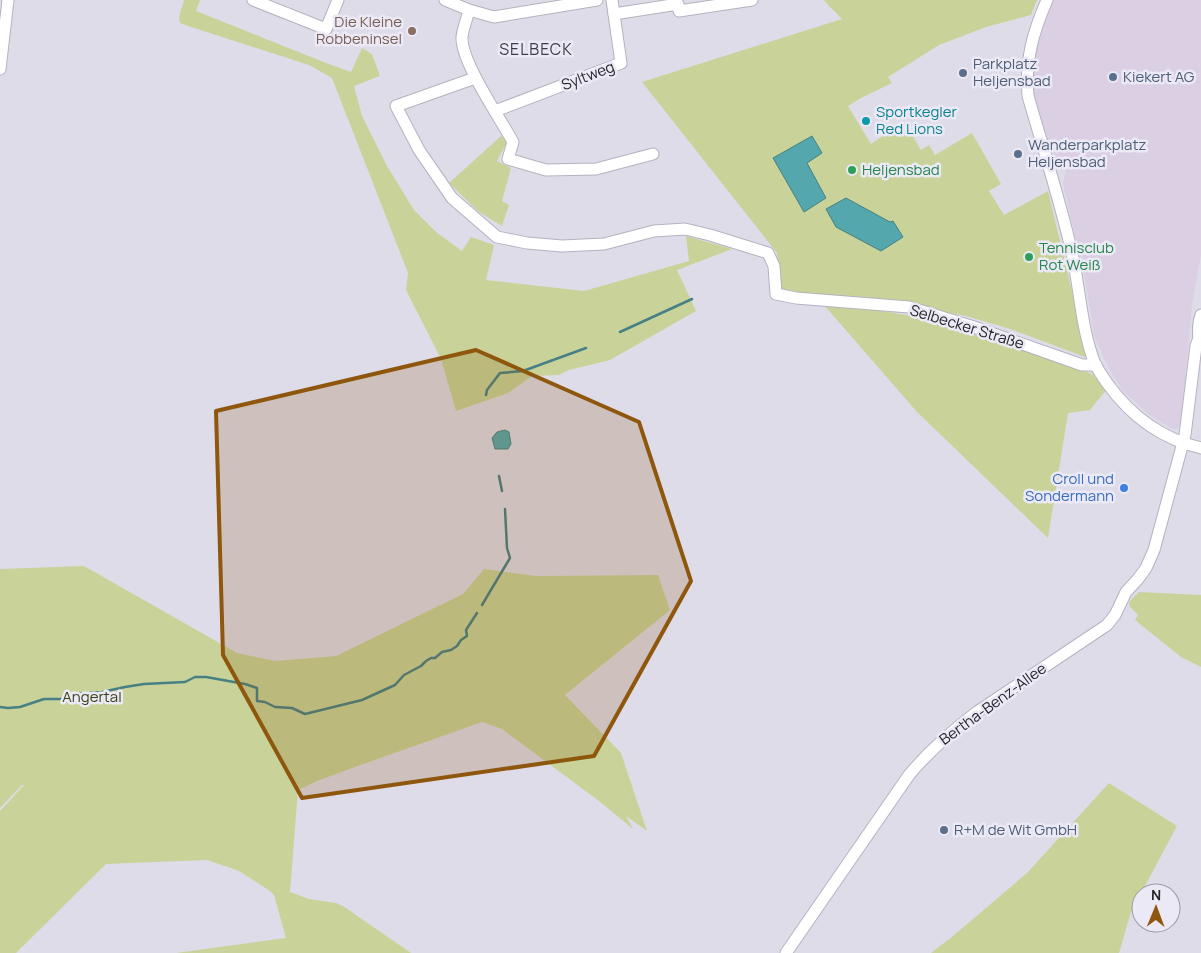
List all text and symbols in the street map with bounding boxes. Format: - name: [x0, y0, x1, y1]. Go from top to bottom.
- place label: Die Kleine Robbeninsel: [316, 11, 402, 49]
- marker: Die Kleine Robbeninsel: [406, 25, 418, 37]
- district label: SELBECK: [499, 38, 573, 60]
- place label: Parkplatz Heljensbad: [973, 53, 1051, 91]
- street label: Syltweg: [558, 56, 617, 95]
- place label: Kiekert AG: [1123, 66, 1195, 87]
- marker: Parkplatz Heljensbad: [957, 67, 969, 79]
- marker: Kiekert AG: [1107, 71, 1119, 83]
- place label: Sportkegler Red Lions: [876, 101, 958, 139]
- marker: Sportkegler Red Lions: [860, 115, 872, 127]
- place label: Wanderparkplatz Heljensbad: [1028, 134, 1146, 172]
- marker: Wanderparkplatz Heljensbad: [1012, 148, 1024, 160]
- place label: Heljensbad: [862, 159, 940, 180]
- marker: Heljensbad: [846, 164, 858, 176]
- place label: Tennisclub Rot Weiß: [1039, 237, 1114, 275]
- marker: Tennisclub Rot Weiß: [1023, 251, 1035, 263]
- street label: Selbecker Straße: [907, 299, 1027, 354]
- place label: Croll und Sondermann: [1025, 468, 1114, 506]
- marker: Croll und Sondermann: [1118, 482, 1130, 494]
- street label: Bertha-Benz-Allee: [935, 657, 1051, 750]
- park label: Angertal: [62, 686, 122, 707]
- place label: R+M de Wit GmbH: [954, 819, 1077, 840]
- marker: R+M de Wit GmbH: [938, 824, 950, 836]
- north arrow: [1131, 883, 1181, 933]
- text: N: [1151, 885, 1161, 904]

